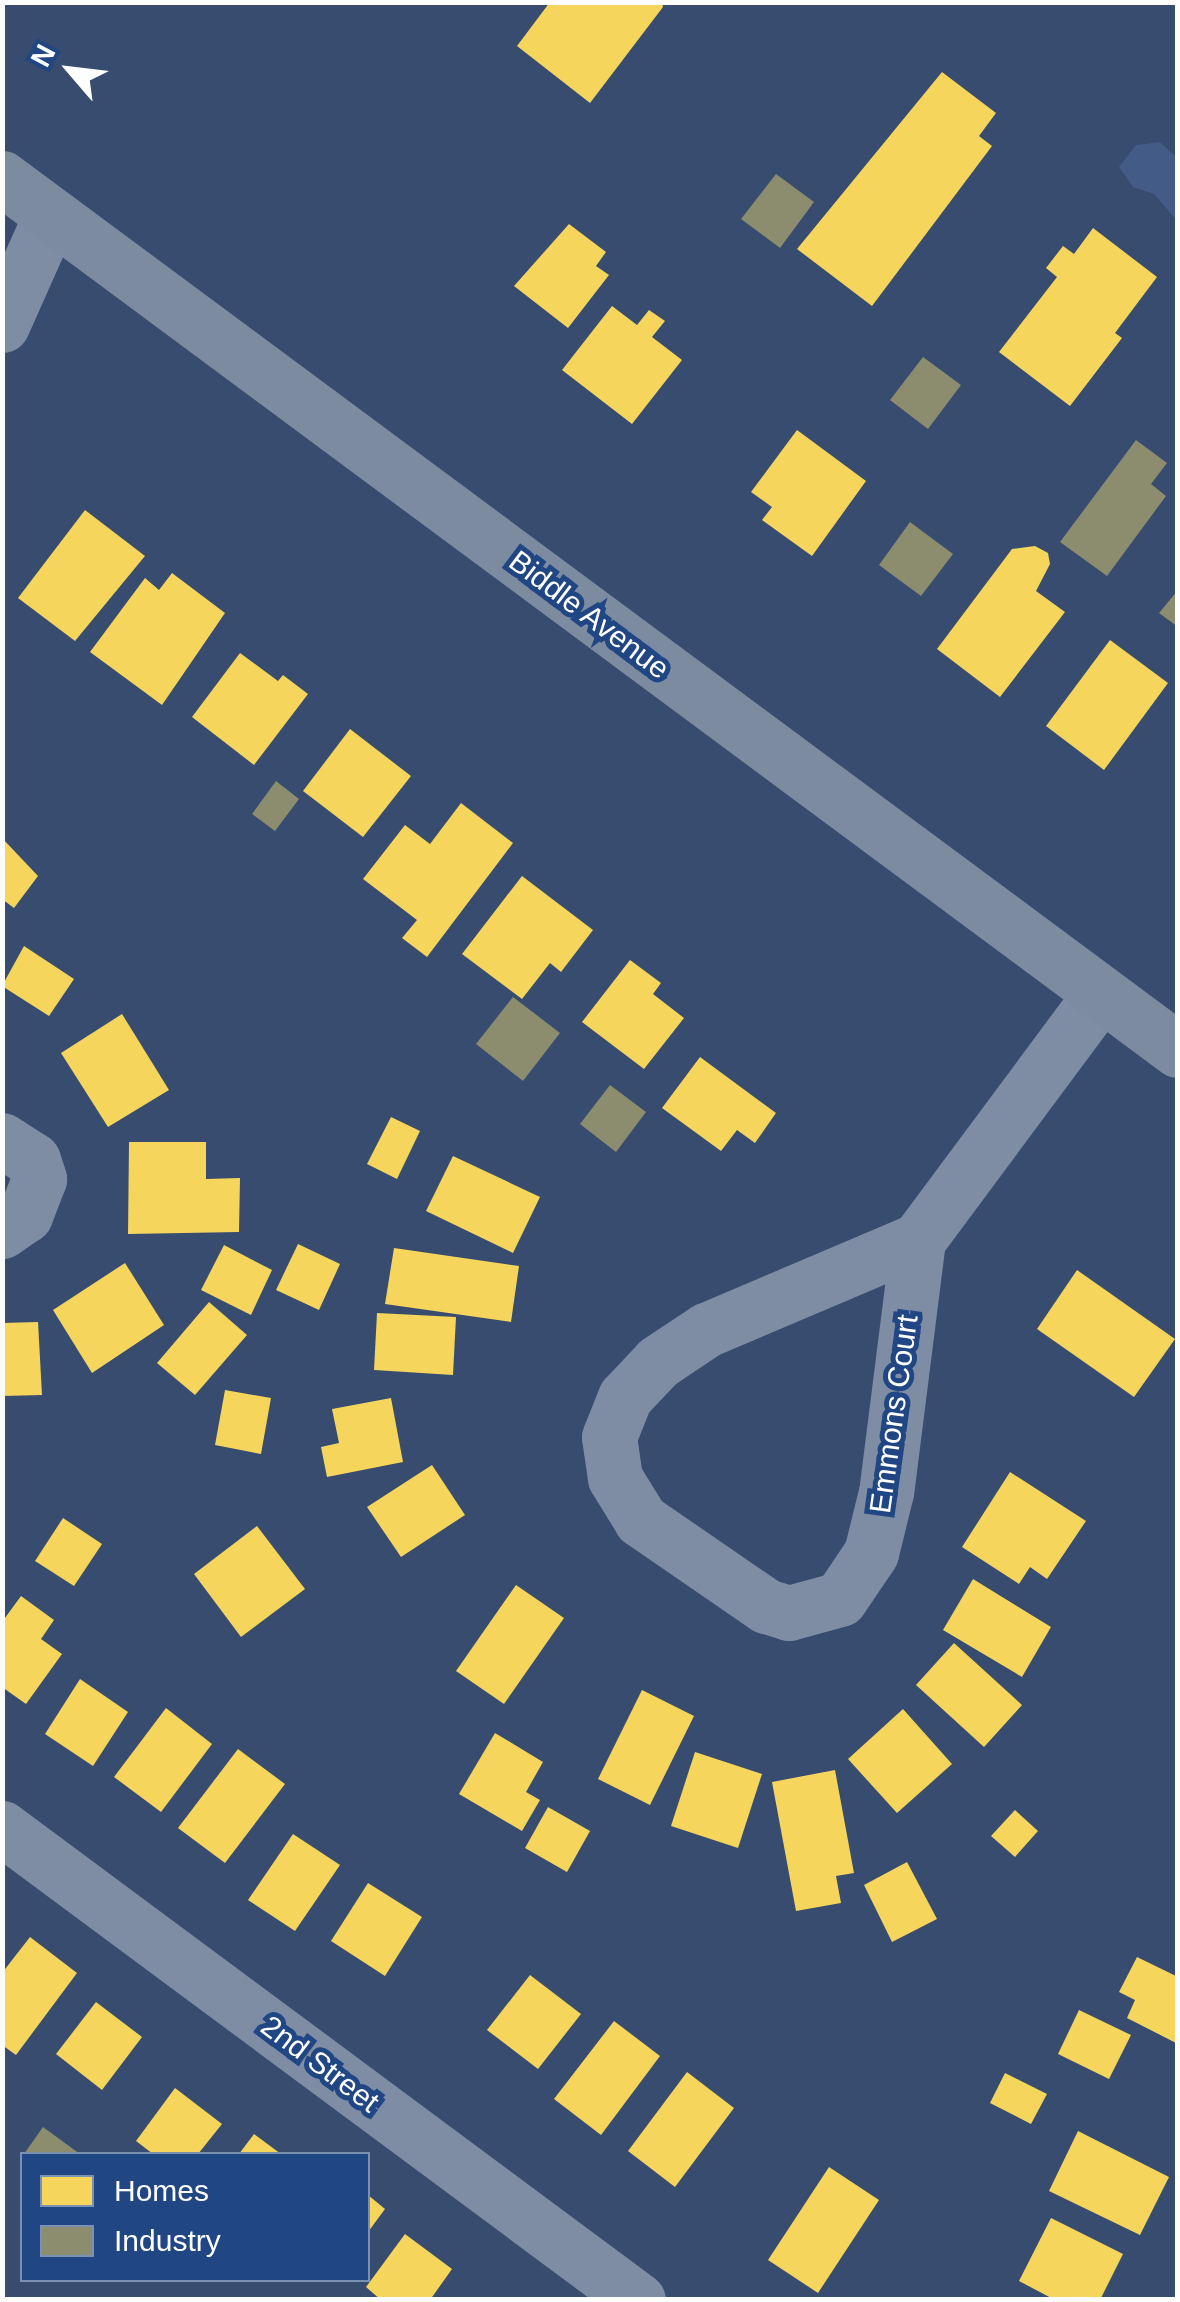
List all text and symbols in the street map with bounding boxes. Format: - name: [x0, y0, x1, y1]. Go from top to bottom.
- north arrow: [20, 20, 120, 120]
- text: N: [25, 39, 62, 72]
- street label: Biddle Avenue: [501, 543, 677, 687]
- street label: Emmons Court: [862, 1312, 926, 1516]
- street label: 2nd Street: [254, 2008, 386, 2120]
- legend: [20, 2152, 370, 2282]
- text: Homes: [114, 2174, 209, 2207]
- text: Industry: [114, 2224, 221, 2257]

